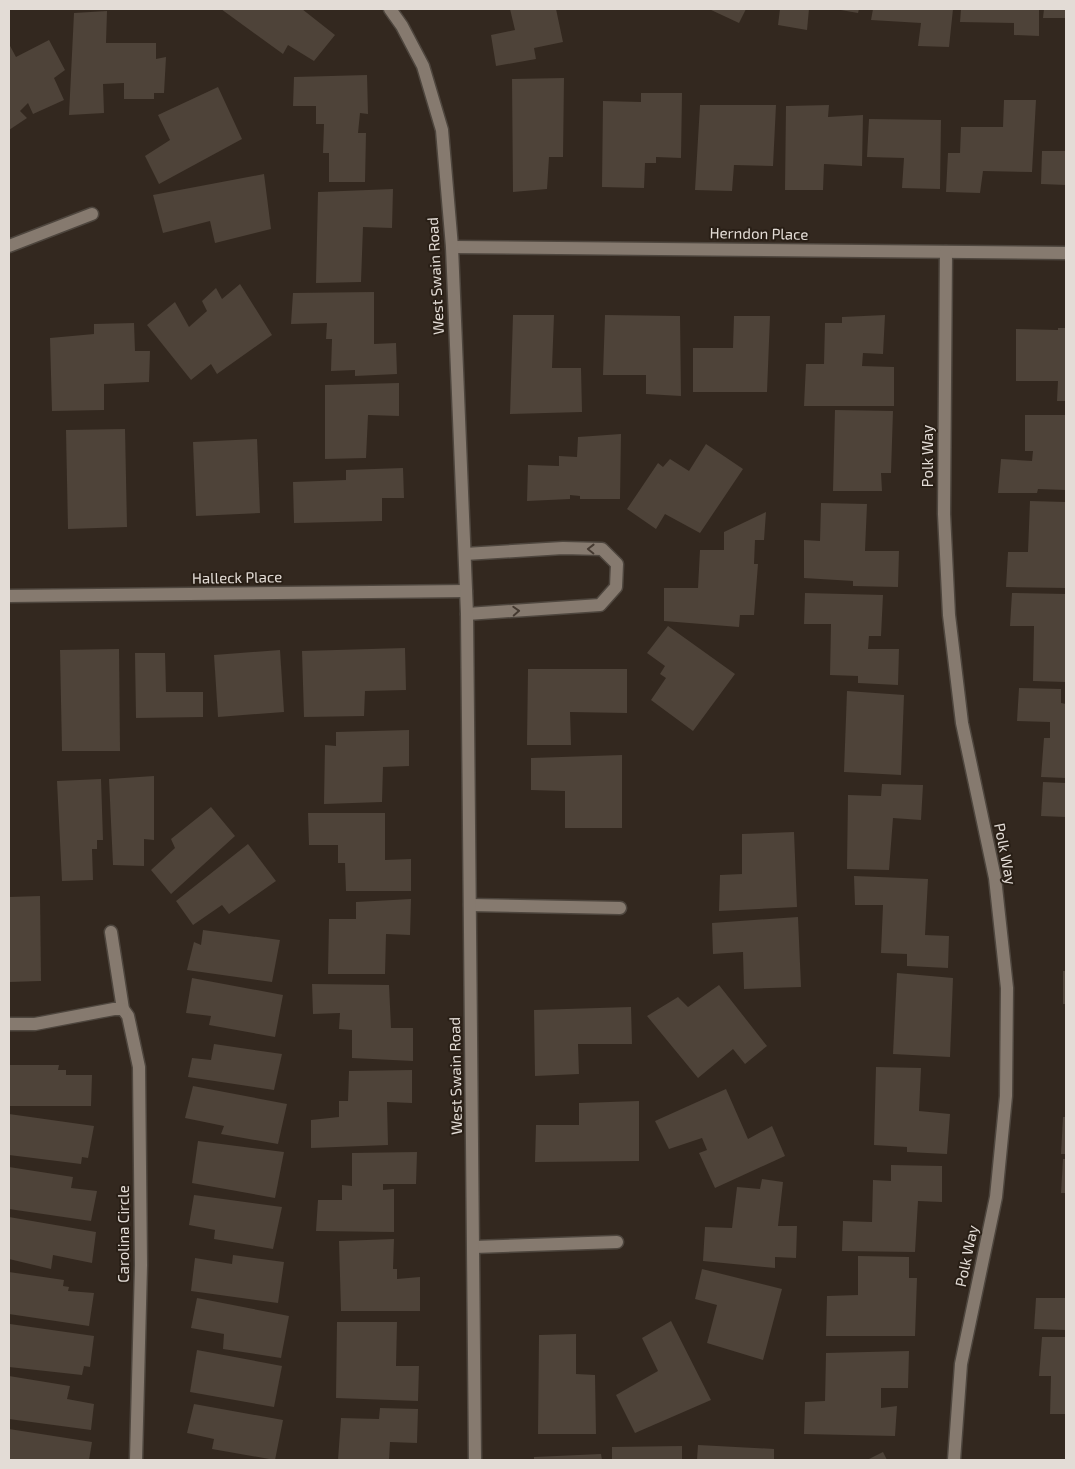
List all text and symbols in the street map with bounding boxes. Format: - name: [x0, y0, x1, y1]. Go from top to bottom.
- street label: West Swain Road: [423, 217, 447, 335]
- street label: Herndon Place: [709, 223, 809, 243]
- street label: Polk Way: [918, 425, 936, 487]
- one-way arrow: [587, 544, 595, 554]
- street label: Halleck Place: [192, 567, 282, 587]
- one-way arrow: [512, 606, 520, 617]
- street label: Polk Way: [991, 821, 1021, 886]
- street label: West Swain Road: [445, 1017, 465, 1135]
- street label: Carolina Circle: [114, 1185, 132, 1283]
- street label: Polk Way: [951, 1223, 981, 1288]

